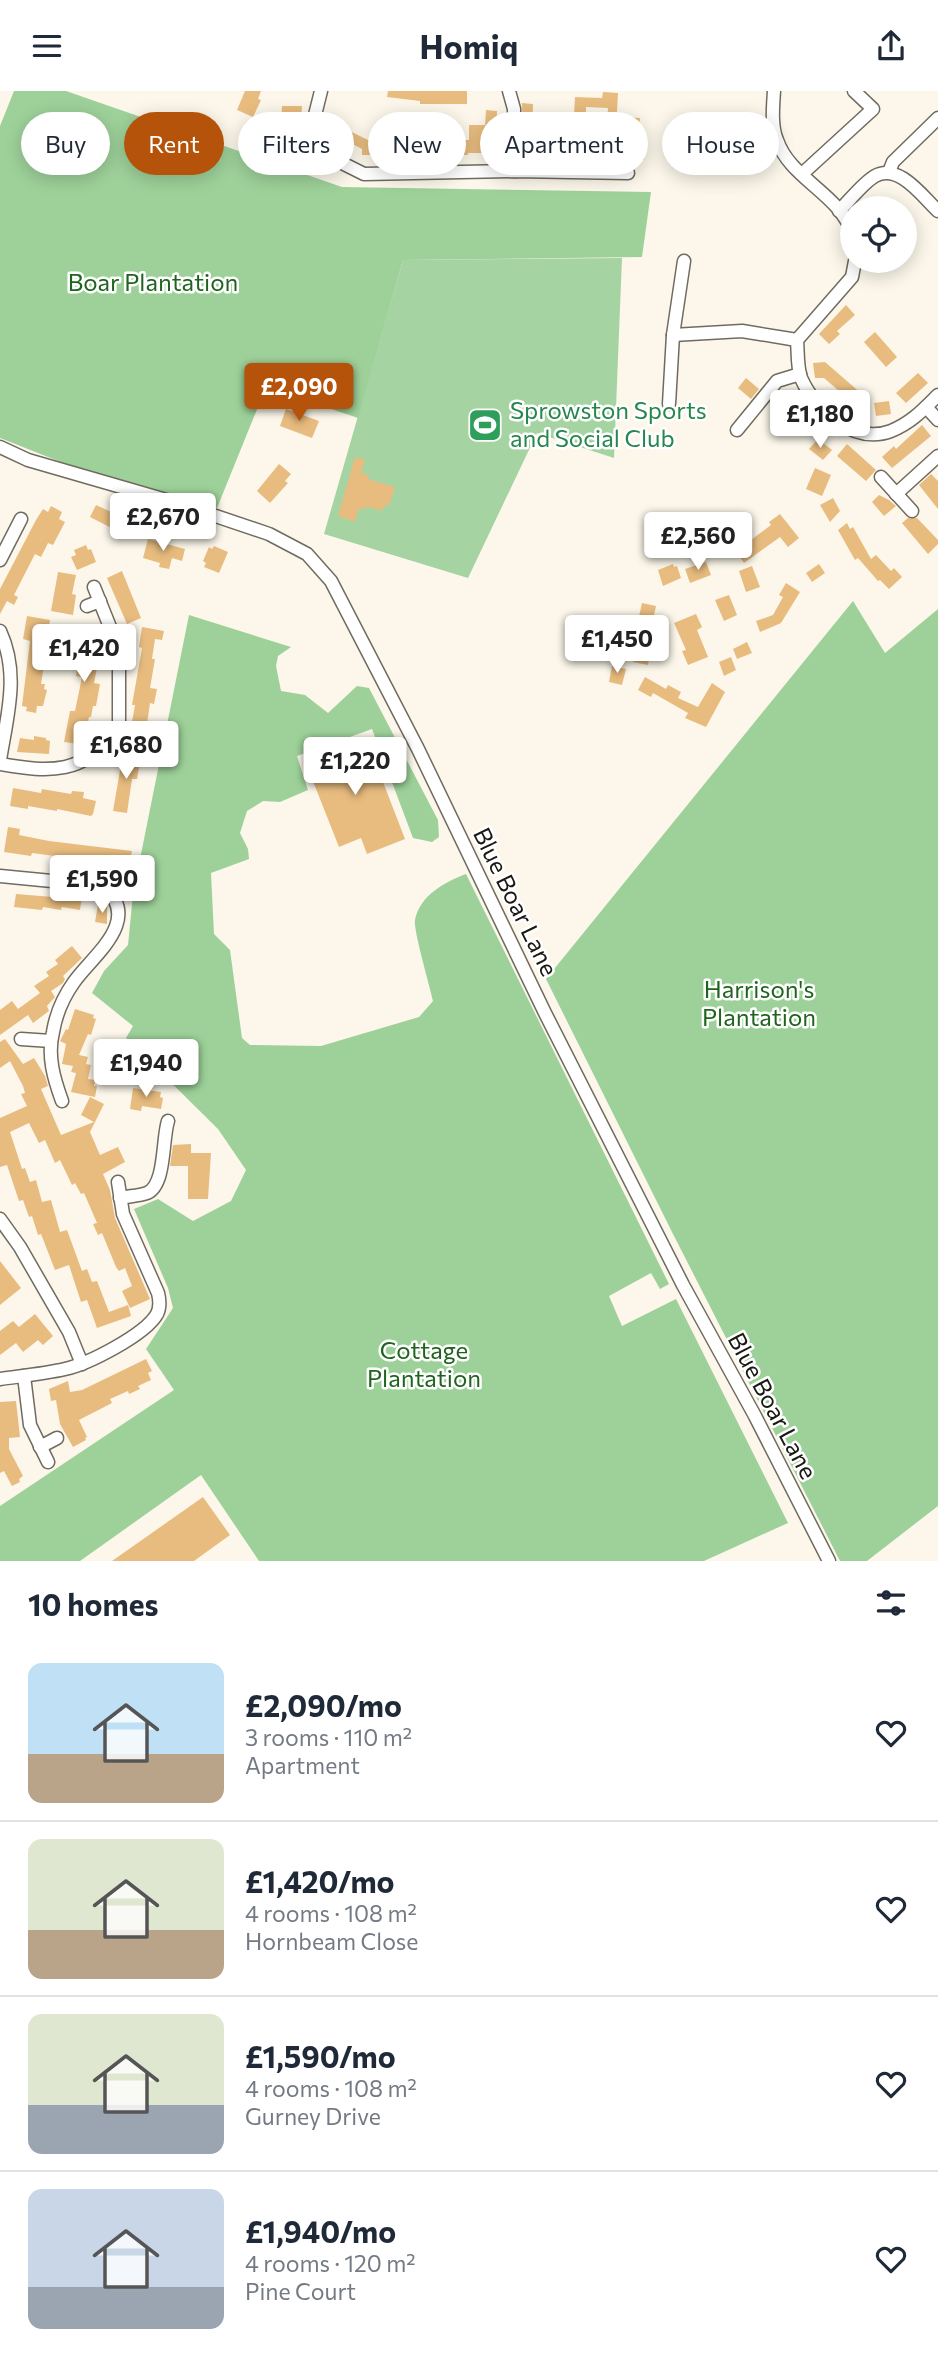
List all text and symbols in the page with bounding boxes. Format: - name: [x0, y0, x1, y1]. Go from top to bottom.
- text: Homiq: [420, 26, 518, 66]
- icon: menu: [28, 27, 66, 65]
- icon: share: [872, 27, 910, 65]
- chip: Buy: [21, 112, 110, 175]
- chip: Rent: [124, 112, 224, 175]
- chip: Filters: [238, 112, 354, 175]
- chip: New: [368, 112, 466, 175]
- chip: Apartment: [480, 112, 648, 175]
- chip: House: [662, 112, 779, 175]
- map controls: [840, 196, 917, 273]
- button: locate: [840, 196, 917, 273]
- park label: Boar Plantation: [68, 267, 238, 296]
- pin: £2,090: [242, 363, 356, 423]
- text: £2,090: [260, 372, 338, 400]
- pin: £1,180: [763, 391, 877, 450]
- place label: Sprowston Sports and Social Club: [510, 395, 707, 452]
- text: £1,180: [786, 399, 854, 427]
- sports icon: Sprowston Sports and Social Club: [466, 406, 504, 444]
- pin: £2,670: [106, 493, 220, 553]
- text: £2,670: [126, 502, 200, 530]
- pin: £2,560: [641, 512, 755, 572]
- text: £2,560: [660, 521, 736, 549]
- pin: £1,450: [560, 615, 674, 675]
- text: £1,450: [581, 624, 653, 652]
- pin: £1,420: [27, 625, 141, 684]
- text: £1,420: [48, 633, 120, 661]
- pin: £1,680: [69, 721, 183, 781]
- text: £1,680: [89, 730, 163, 758]
- pin: £1,220: [298, 737, 412, 797]
- text: £1,220: [320, 746, 390, 774]
- street label: Blue Boar Lane: [468, 822, 565, 980]
- pin: £1,590: [45, 855, 159, 915]
- text: £1,590: [66, 864, 138, 892]
- park label: Harrison's Plantation: [702, 974, 816, 1031]
- pin: £1,940: [89, 1039, 203, 1099]
- text: £1,940: [110, 1048, 182, 1076]
- street label: Blue Boar Lane: [723, 1327, 824, 1483]
- park label: Cottage Plantation: [367, 1335, 481, 1392]
- icon: filters: [872, 1584, 910, 1622]
- text: 10 homes: [28, 1585, 158, 1622]
- text: £2,090/mo: [245, 1686, 402, 1723]
- icon: home: [84, 1691, 168, 1775]
- icon: heart: [872, 1714, 910, 1752]
- text: 3 rooms · 110 m²: [245, 1723, 412, 1751]
- text: Apartment: [245, 1751, 360, 1779]
- text: £1,420/mo: [245, 1862, 395, 1899]
- icon: home: [84, 1867, 168, 1951]
- icon: heart: [872, 1890, 910, 1928]
- text: 4 rooms · 108 m²: [245, 1899, 417, 1927]
- text: Hornbeam Close: [245, 1927, 418, 1955]
- text: £1,590/mo: [245, 2037, 396, 2074]
- icon: home: [84, 2042, 168, 2126]
- icon: heart: [872, 2065, 910, 2103]
- text: 4 rooms · 108 m²: [245, 2074, 417, 2102]
- text: Gurney Drive: [245, 2102, 381, 2130]
- text: £1,940/mo: [245, 2212, 396, 2249]
- icon: home: [84, 2217, 168, 2301]
- icon: heart: [872, 2240, 910, 2278]
- text: 4 rooms · 120 m²: [245, 2249, 416, 2277]
- text: Pine Court: [245, 2277, 356, 2305]

